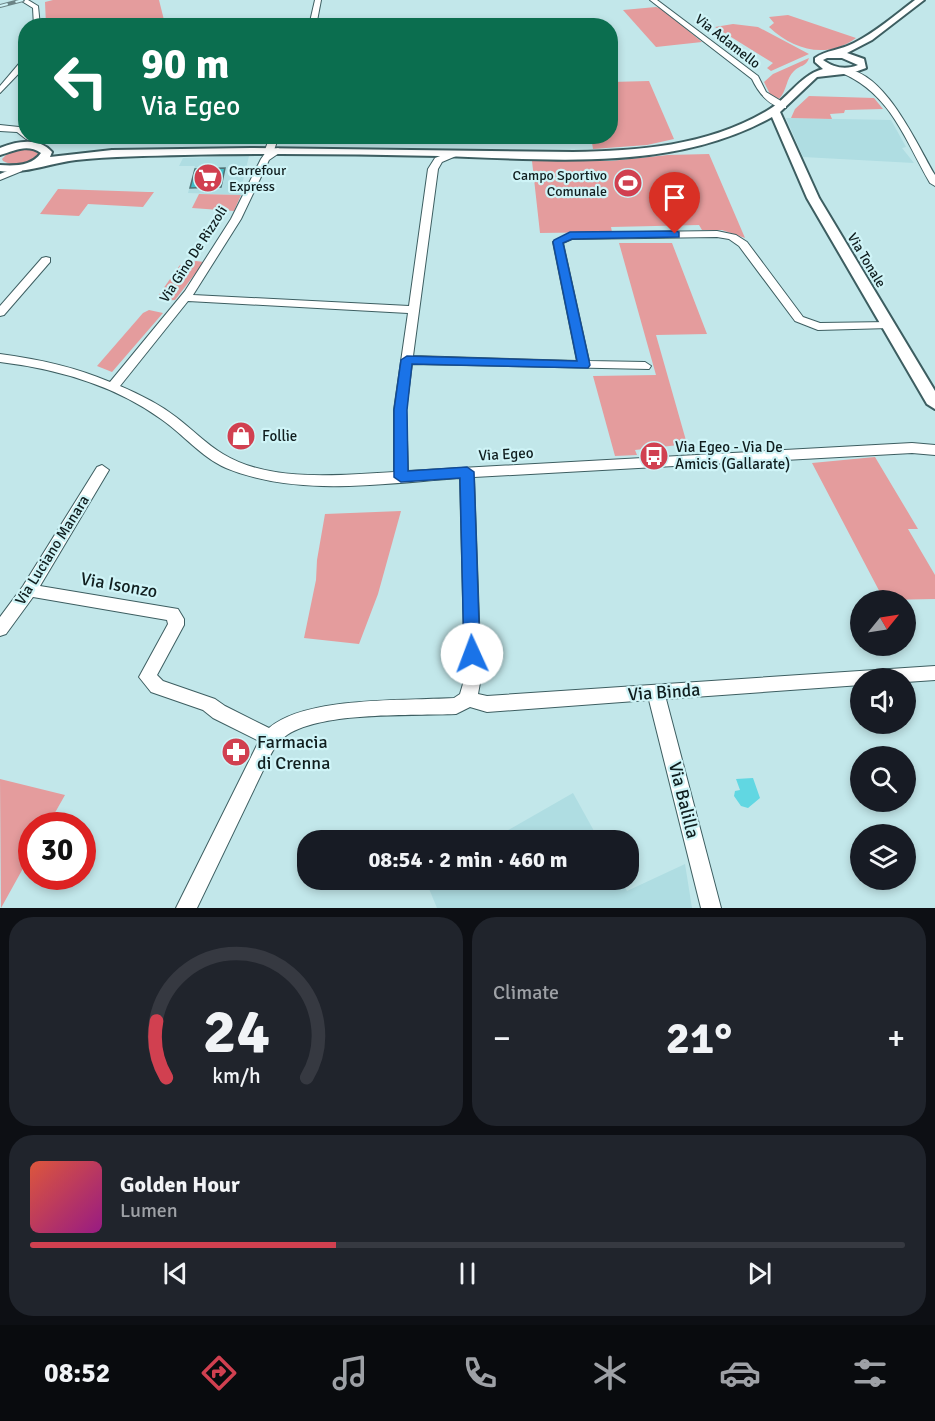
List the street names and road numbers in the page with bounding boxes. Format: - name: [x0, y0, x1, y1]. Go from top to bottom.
- street label: Via Adamello: [692, 11, 764, 72]
- street label: Via Gino De Rizzoli: [156, 203, 231, 306]
- street label: Via Tonale: [844, 230, 889, 291]
- street label: Via Egeo: [478, 444, 534, 464]
- street label: Via Luciano Manara: [11, 492, 93, 608]
- street label: Via Isonzo: [79, 567, 159, 603]
- street label: Via Binda: [627, 678, 701, 706]
- street label: Via Balilla: [664, 760, 704, 840]

